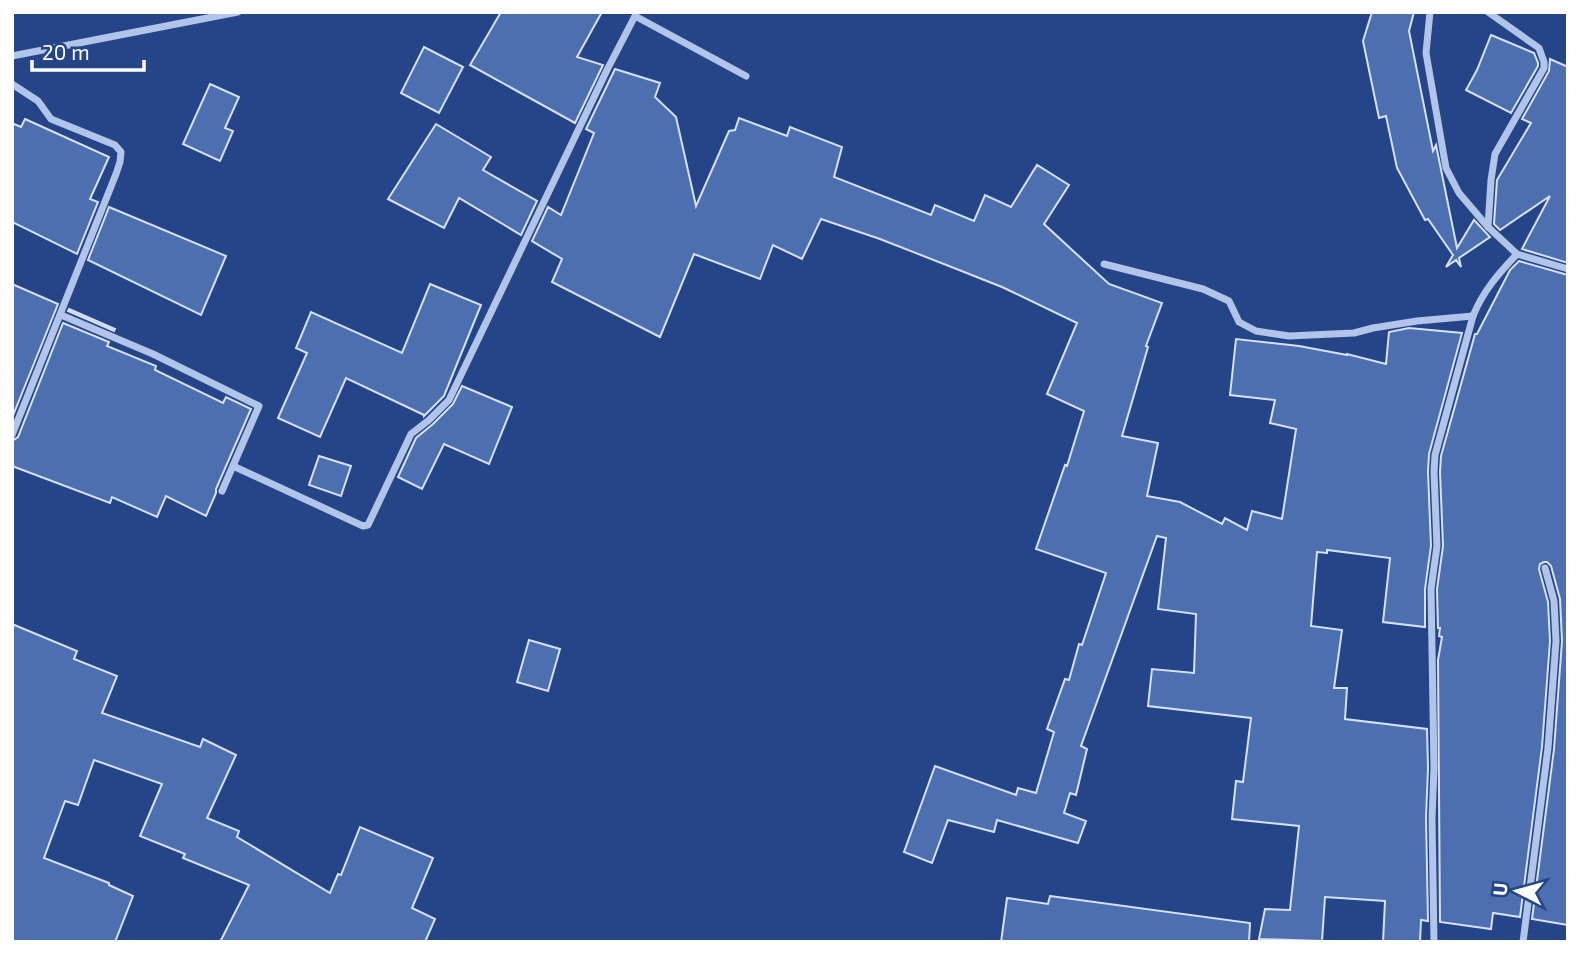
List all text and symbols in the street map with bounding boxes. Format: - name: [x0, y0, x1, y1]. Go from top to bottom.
- scale bar: [32, 28, 144, 72]
- text: 20 m: [42, 39, 90, 64]
- north arrow: [1482, 856, 1552, 926]
- text: U: [1487, 881, 1512, 897]

